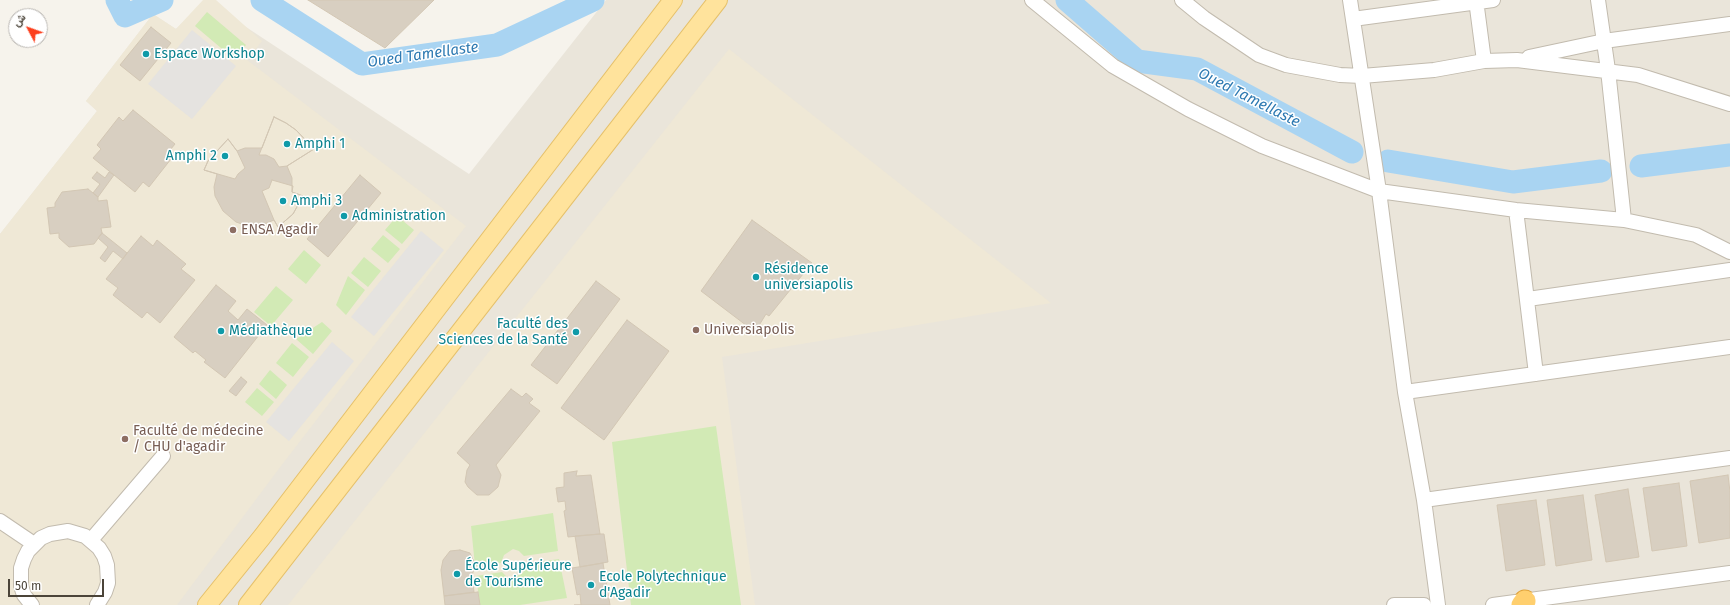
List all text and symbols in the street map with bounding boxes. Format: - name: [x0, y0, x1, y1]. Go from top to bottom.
- north arrow: [8, 8, 48, 48]
- text: ش: [10, 11, 29, 30]
- water label: Oued Tamellaste: [366, 38, 480, 72]
- place label: Espace Workshop: [154, 46, 265, 62]
- marker: Espace Workshop: [141, 49, 151, 59]
- water label: Oued Tamellaste: [1195, 65, 1303, 131]
- place label: Amphi 1: [295, 136, 345, 152]
- marker: Amphi 1: [282, 139, 292, 149]
- place label: Amphi 2: [166, 148, 217, 164]
- marker: Amphi 2: [220, 151, 230, 161]
- place label: Amphi 3: [291, 193, 342, 209]
- marker: Amphi 3: [278, 196, 288, 206]
- place label: Administration: [352, 208, 446, 224]
- marker: Administration: [339, 211, 349, 221]
- place label: ENSA Agadir: [241, 222, 318, 238]
- marker: ENSA Agadir: [228, 225, 238, 235]
- place label: Résidence universiapolis: [764, 261, 853, 294]
- marker: Résidence universiapolis: [751, 272, 761, 282]
- place label: Faculté des Sciences de la Santé: [439, 316, 568, 348]
- place label: Universiapolis: [704, 322, 794, 338]
- place label: Médiathèque: [229, 323, 312, 339]
- marker: Universiapolis: [691, 325, 701, 335]
- marker: Médiathèque: [216, 326, 226, 336]
- marker: Faculté des Sciences de la Santé: [571, 327, 581, 337]
- place label: Faculté de médecine / CHU d'agadir: [133, 423, 263, 456]
- marker: Faculté de médecine / CHU d'agadir: [120, 434, 130, 444]
- place label: École Supérieure de Tourisme: [465, 558, 572, 590]
- marker: École Supérieure de Tourisme: [452, 569, 462, 579]
- place label: Ecole Polytechnique d'Agadir: [599, 569, 727, 602]
- scale bar: [10, 571, 106, 597]
- text: 50 m: [15, 579, 41, 593]
- marker: Ecole Polytechnique d'Agadir: [586, 580, 596, 590]

